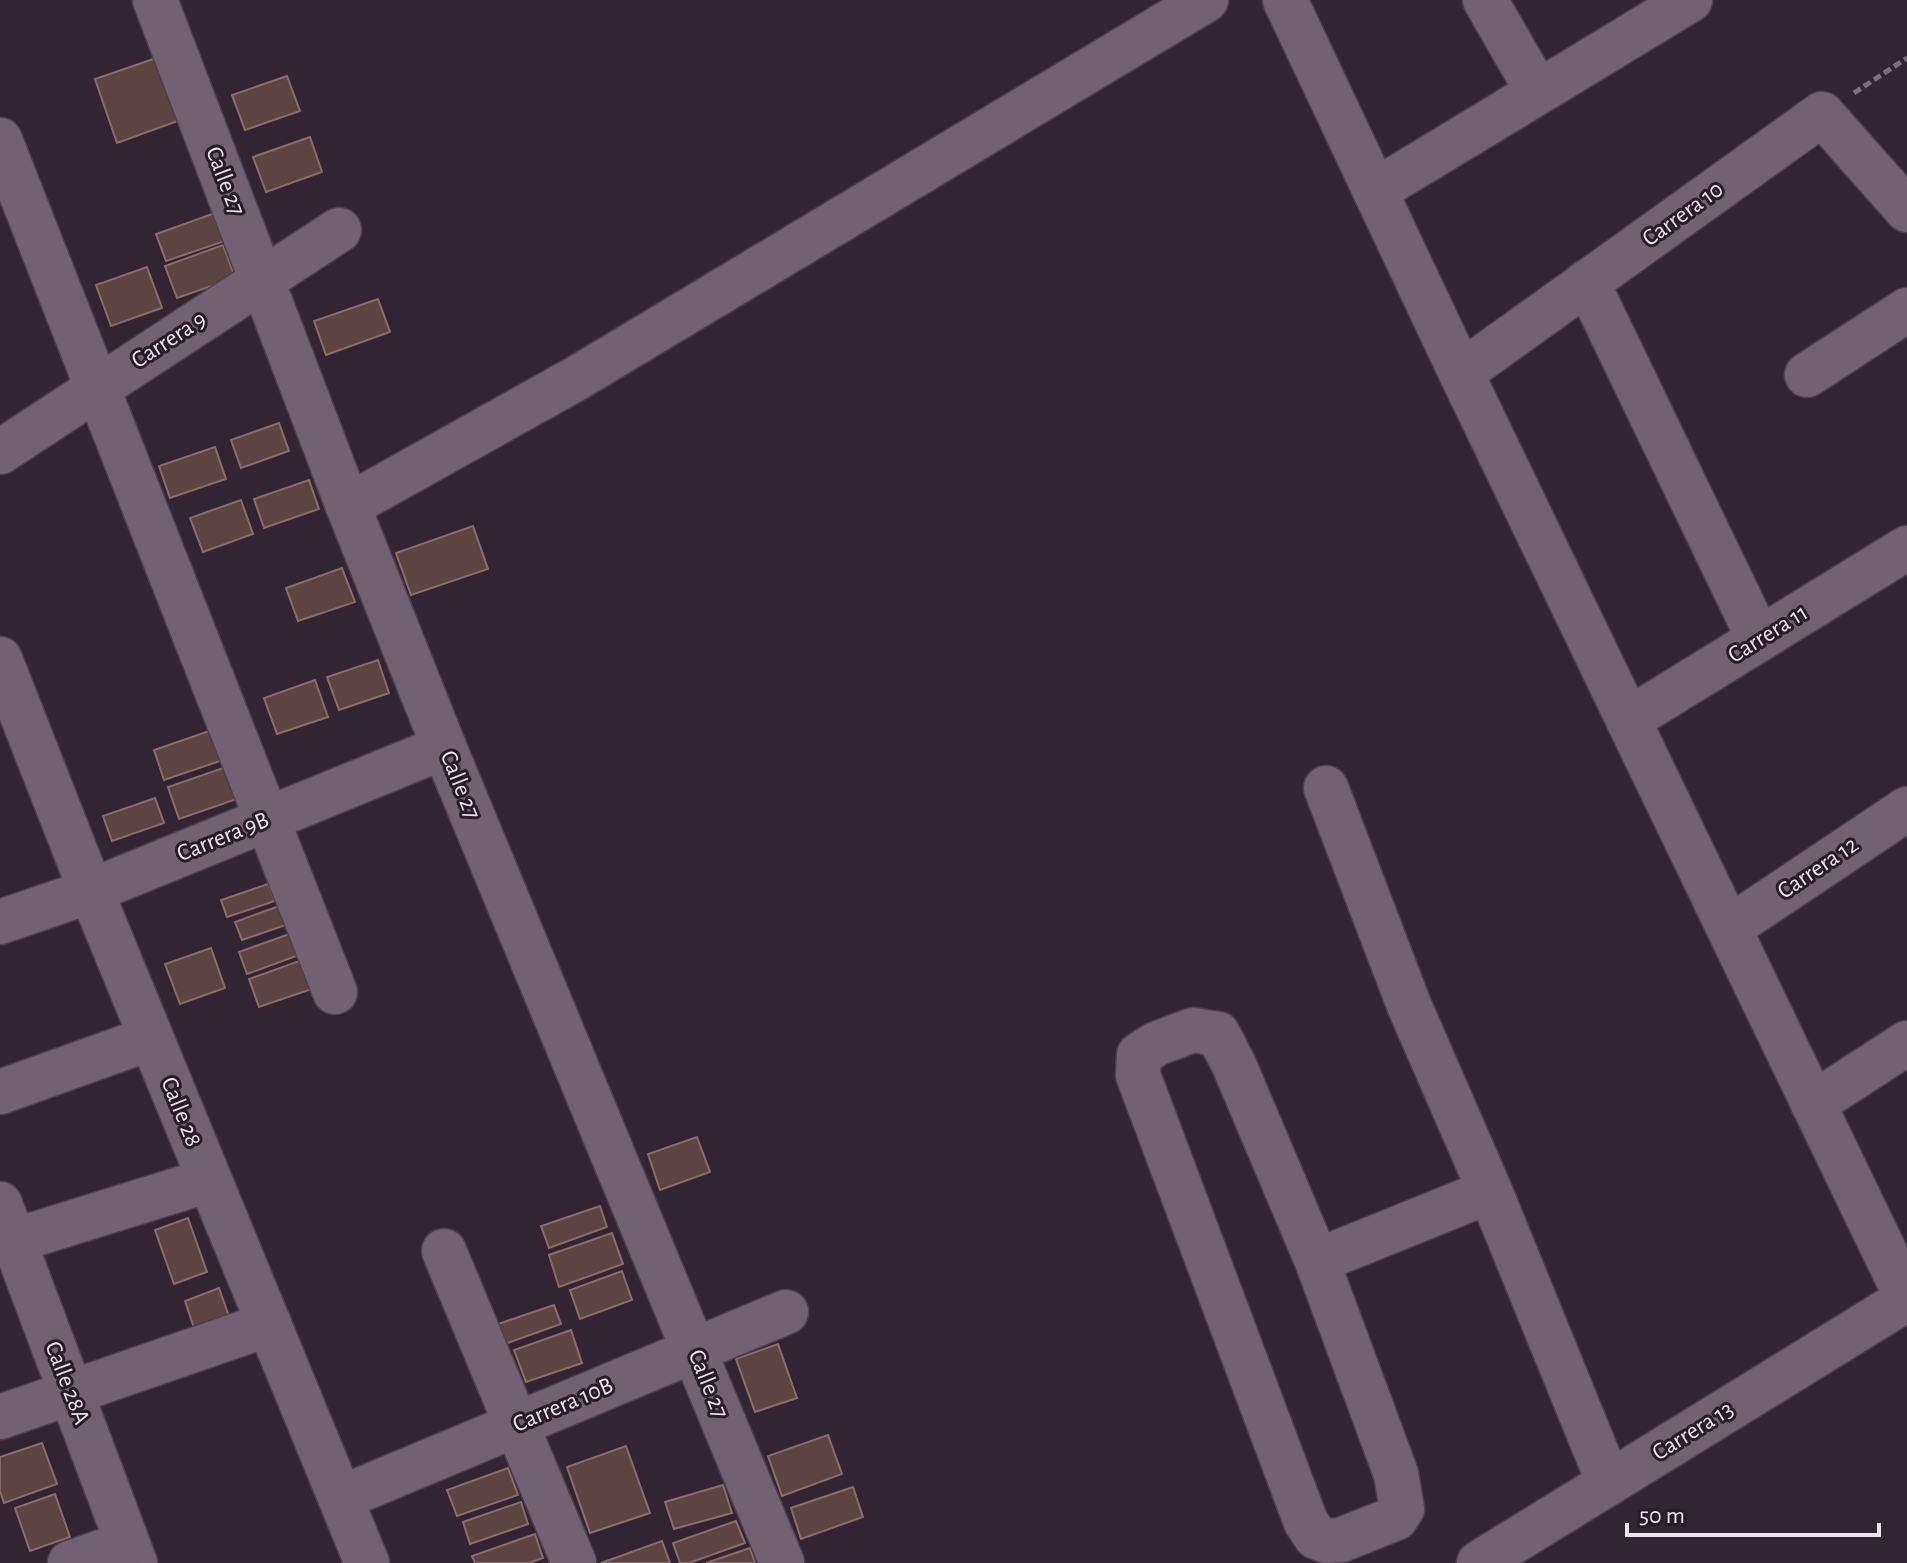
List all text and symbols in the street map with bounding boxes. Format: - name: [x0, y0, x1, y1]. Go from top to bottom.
- street label: Calle 27: [201, 143, 249, 219]
- street label: Carrera 10: [1638, 177, 1728, 251]
- street label: Carrera 9: [127, 307, 211, 373]
- street label: Carrera 11: [1724, 600, 1812, 668]
- street label: Calle 27: [436, 747, 484, 823]
- street label: Carrera 9B: [174, 808, 272, 866]
- street label: Carrera 12: [1773, 832, 1863, 904]
- street label: Calle 28: [156, 1074, 206, 1150]
- street label: Calle 28A: [40, 1338, 94, 1428]
- street label: Calle 27: [684, 1346, 732, 1422]
- street label: Carrera 10B: [509, 1373, 617, 1437]
- street label: Carrera 13: [1648, 1397, 1738, 1465]
- scale bar: [1627, 1487, 1879, 1537]
- text: 50 m: [1639, 1504, 1685, 1528]

